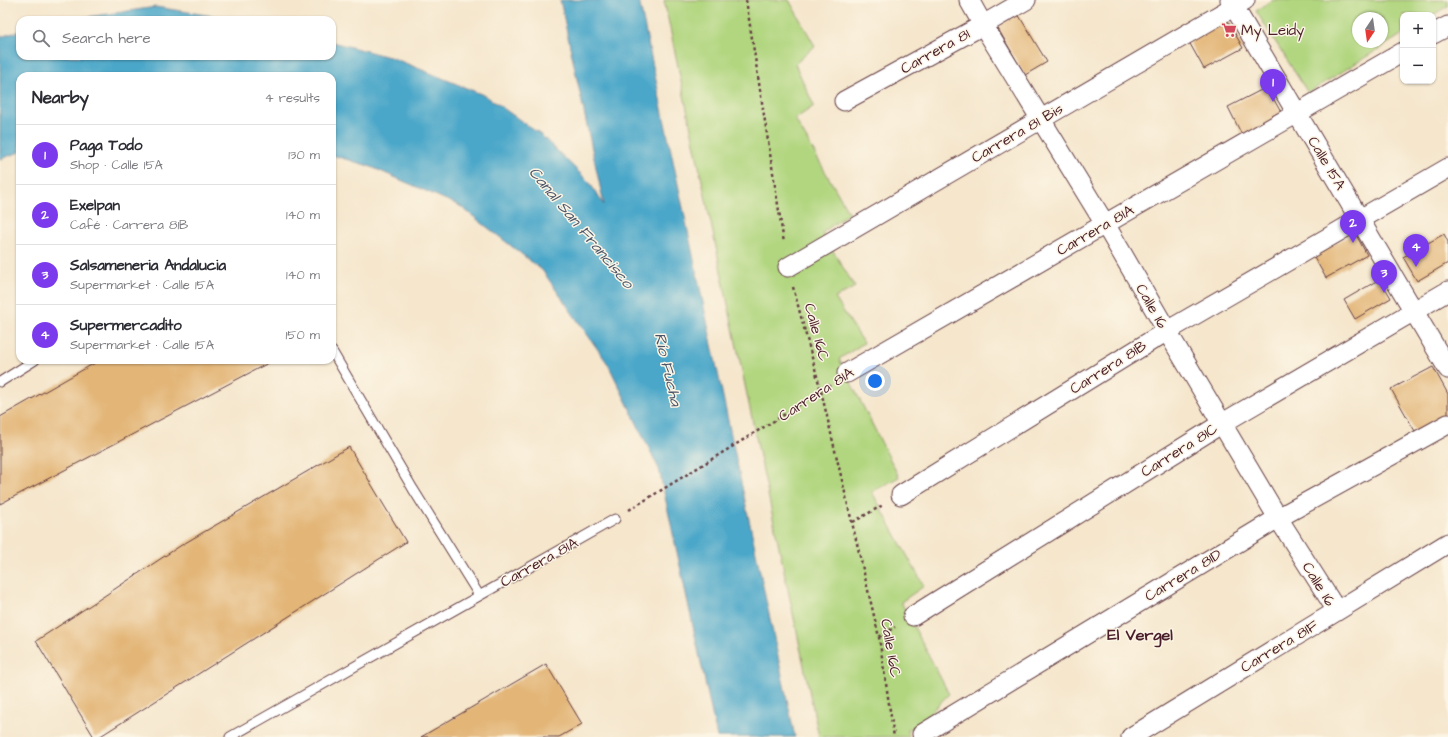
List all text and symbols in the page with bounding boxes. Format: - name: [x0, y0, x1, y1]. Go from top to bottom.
- north arrow: [1352, 12, 1388, 48]
- map controls: [1400, 12, 1436, 84]
- button: +: [1400, 12, 1436, 48]
- search box: [16, 16, 336, 60]
- place label: My Leidy: [1241, 20, 1304, 42]
- supermarket icon: My Leidy: [1220, 21, 1238, 39]
- street label: Carrera 81: [897, 24, 974, 79]
- icon: search: [30, 27, 52, 49]
- text: Search here: [62, 28, 151, 49]
- button: −: [1400, 48, 1436, 84]
- pin: 1: [1260, 69, 1286, 102]
- text: Nearby: [32, 86, 89, 110]
- text: 4 results: [265, 89, 320, 107]
- street label: Carrera 81 Bis: [967, 98, 1067, 168]
- street label: Calle 15A: [1302, 132, 1351, 194]
- text: Paga Todo: [70, 135, 142, 156]
- text: 1: [44, 146, 46, 164]
- text: 130 m: [288, 146, 320, 164]
- text: Shop · Calle 15A: [70, 156, 163, 174]
- water label: Canal San Francisco: [524, 162, 640, 294]
- text: Exelpan: [70, 195, 120, 216]
- street label: Carrera 81A: [1053, 200, 1138, 261]
- text: 2: [41, 206, 49, 224]
- text: 140 m: [286, 206, 320, 224]
- pin: 2: [1340, 210, 1366, 243]
- text: Café · Carrera 81B: [70, 216, 188, 234]
- pin: 4: [1403, 234, 1429, 267]
- text: Salsameneria Andalucia: [70, 255, 226, 276]
- pin: 3: [1371, 260, 1397, 293]
- text: 3: [42, 266, 48, 284]
- text: 140 m: [286, 266, 320, 284]
- text: Supermarket · Calle 15A: [70, 276, 214, 294]
- street label: Calle 16: [1130, 280, 1173, 333]
- street label: Calle 16C: [799, 301, 834, 364]
- text: Supermercadito: [70, 315, 182, 336]
- text: 4: [41, 326, 49, 344]
- text: 150 m: [286, 326, 320, 344]
- water label: Río Fucha: [649, 330, 687, 409]
- street label: Carrera 81B: [1066, 335, 1151, 399]
- text: Supermarket · Calle 15A: [70, 336, 214, 354]
- street label: Carrera 81A: [774, 362, 858, 427]
- your location: [865, 371, 885, 391]
- street label: Carrera 81C: [1137, 418, 1222, 482]
- street label: Carrera 81A: [497, 532, 582, 592]
- street label: Carrera 81D: [1141, 544, 1226, 607]
- street label: Calle 16: [1297, 558, 1341, 611]
- street label: Carrera 81F: [1237, 615, 1322, 678]
- street label: Calle 16C: [875, 617, 906, 679]
- district label: El Vergel: [1107, 624, 1173, 648]

